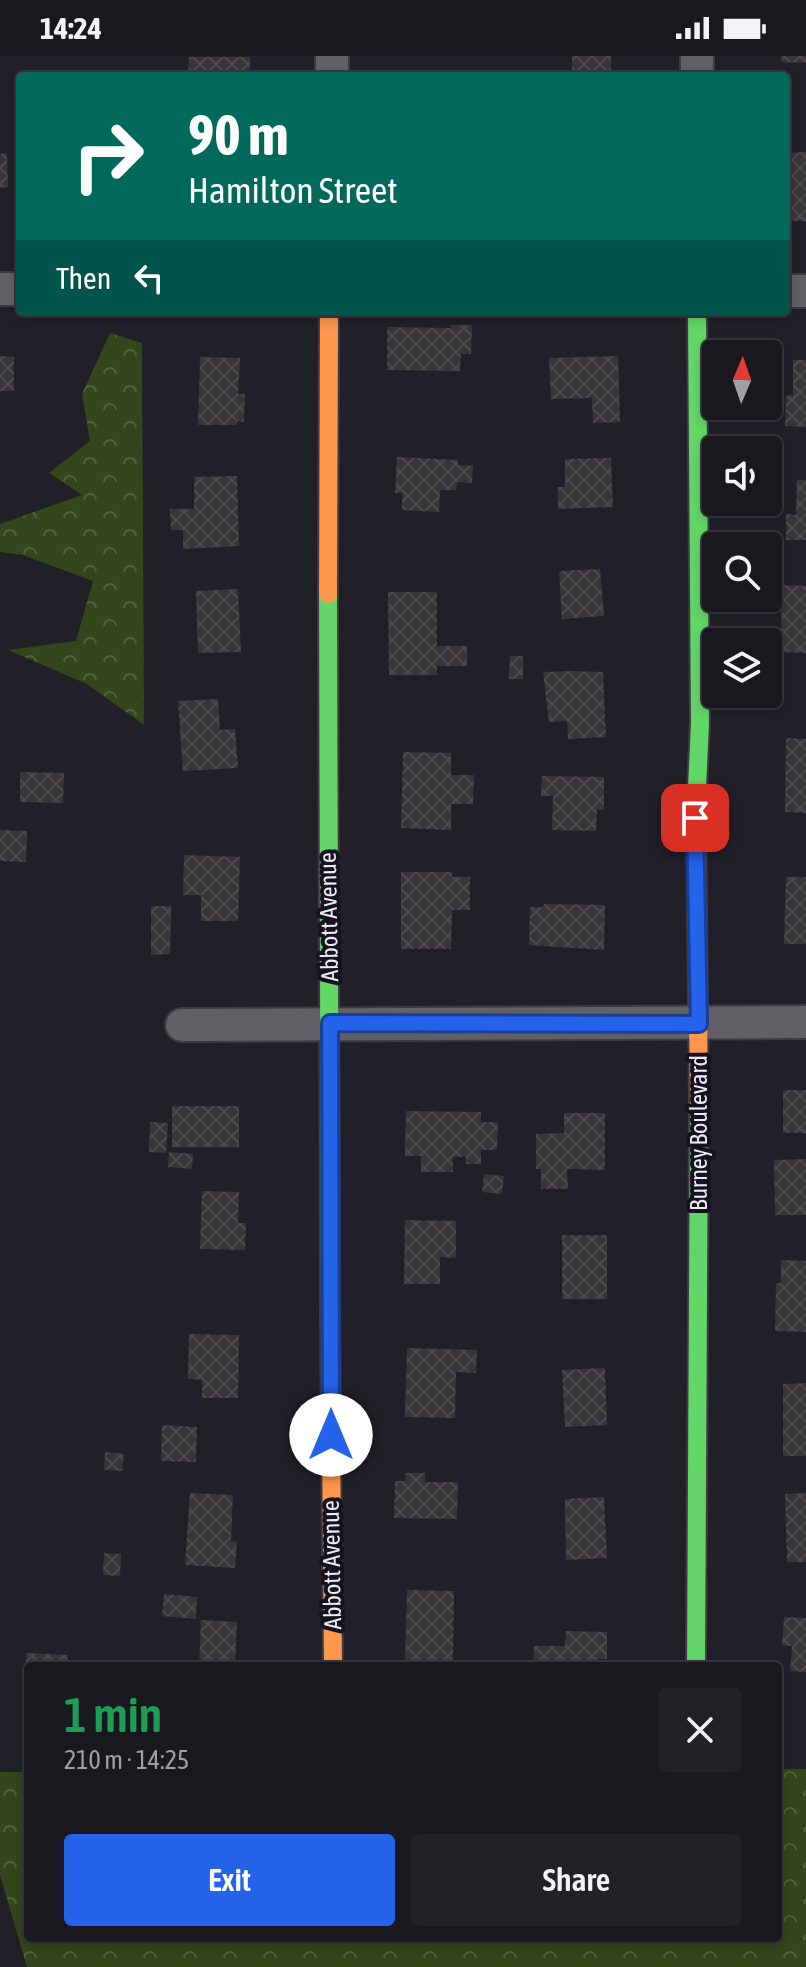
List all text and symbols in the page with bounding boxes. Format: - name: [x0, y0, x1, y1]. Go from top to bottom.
- text: 14:24: [40, 11, 102, 45]
- text: 90 m: [188, 103, 289, 167]
- icon: right: [56, 104, 160, 208]
- text: Hamilton Street: [188, 169, 398, 211]
- icon: left: [127, 256, 171, 300]
- text: Then: [56, 261, 111, 295]
- north arrow: [702, 340, 782, 420]
- map controls: [702, 340, 782, 708]
- button: sound: [702, 436, 782, 516]
- button: search: [702, 532, 782, 612]
- button: layers: [702, 628, 782, 708]
- pin: [661, 784, 729, 852]
- icon: arrive: [673, 796, 717, 840]
- street label: Abbott Avenue: [314, 852, 343, 982]
- street label: Burney Boulevard: [685, 1055, 712, 1211]
- position arrow: [289, 1393, 373, 1477]
- street label: Abbott Avenue: [317, 1500, 346, 1630]
- text: 1 min: [64, 1687, 162, 1742]
- button: close: [658, 1688, 742, 1772]
- text: 210 m · 14:25: [64, 1745, 189, 1775]
- button: Exit: [64, 1834, 395, 1926]
- button: Share: [411, 1834, 742, 1926]

